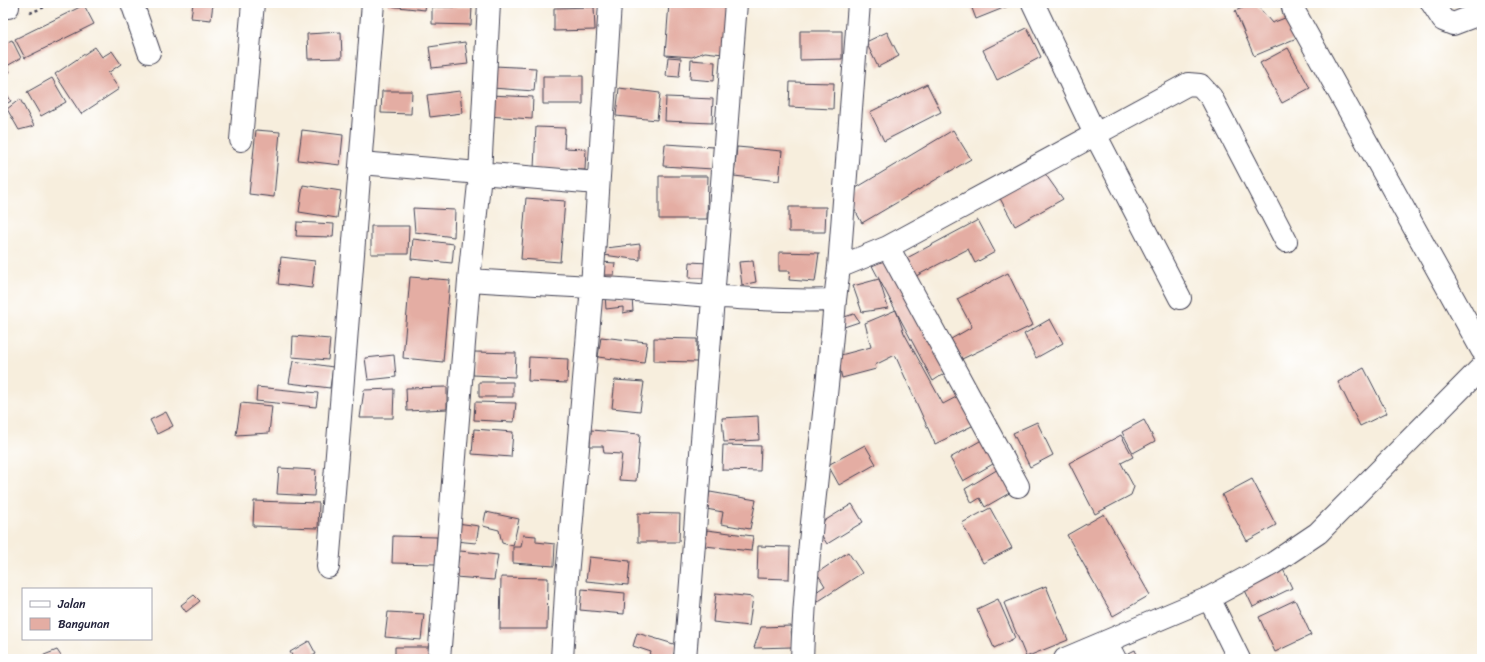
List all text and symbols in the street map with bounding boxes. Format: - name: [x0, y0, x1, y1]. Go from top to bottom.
- legend: [22, 588, 152, 640]
- text: Jalan: [57, 593, 86, 615]
- text: Bangunan: [58, 613, 110, 635]

